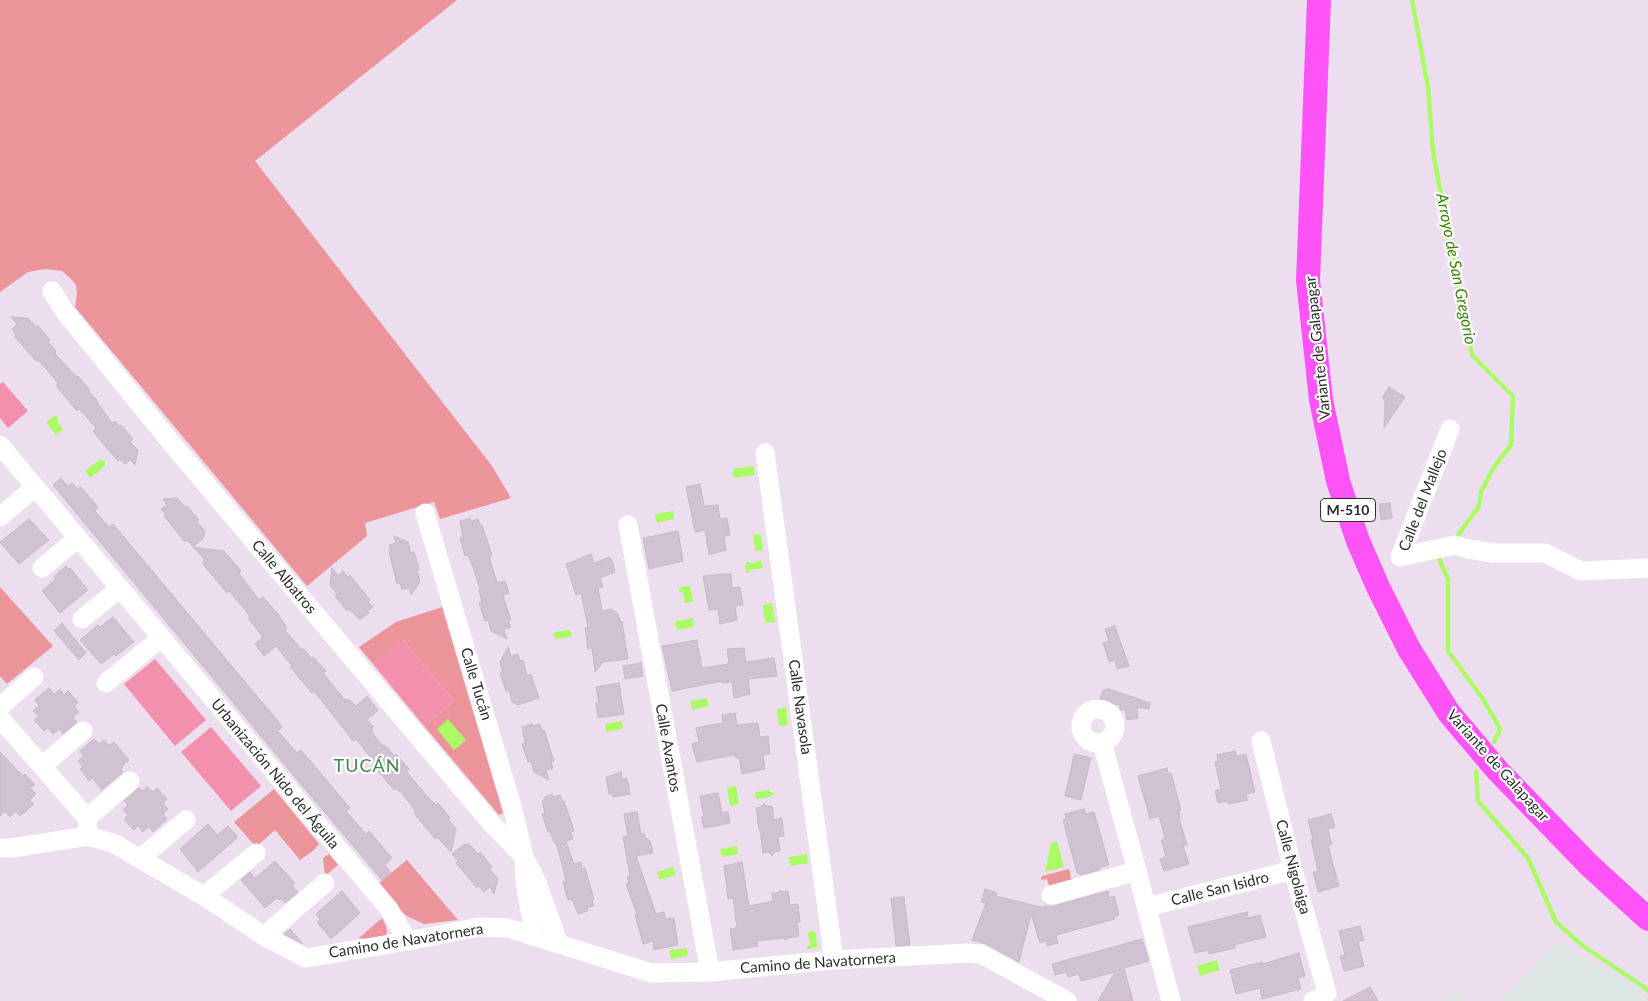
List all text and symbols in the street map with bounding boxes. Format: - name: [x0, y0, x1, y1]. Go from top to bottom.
- water label: Arroyo de San Gregorio: [1432, 192, 1480, 346]
- street label: Variante de Galapagar: [1301, 275, 1335, 421]
- street label: Calle del Mallejo: [1395, 446, 1451, 554]
- road number: M-510: [1320, 498, 1376, 522]
- street label: Calle Albatros: [248, 536, 320, 618]
- street label: Calle Tucán: [456, 646, 496, 722]
- street label: Calle Navasola: [784, 658, 816, 756]
- street label: Urbanización Nido del Águila: [207, 695, 343, 853]
- street label: Calle Avantos: [651, 702, 685, 794]
- street label: Variante de Galapagar: [1443, 706, 1553, 826]
- district label: TUCÁN: [333, 755, 401, 777]
- street label: Calle Nigolaiga: [1272, 818, 1314, 916]
- street label: Calle San Isidro: [1169, 868, 1271, 910]
- street label: Camino de Navatornera: [327, 920, 485, 962]
- street label: Camino de Navatornera: [739, 949, 897, 977]

